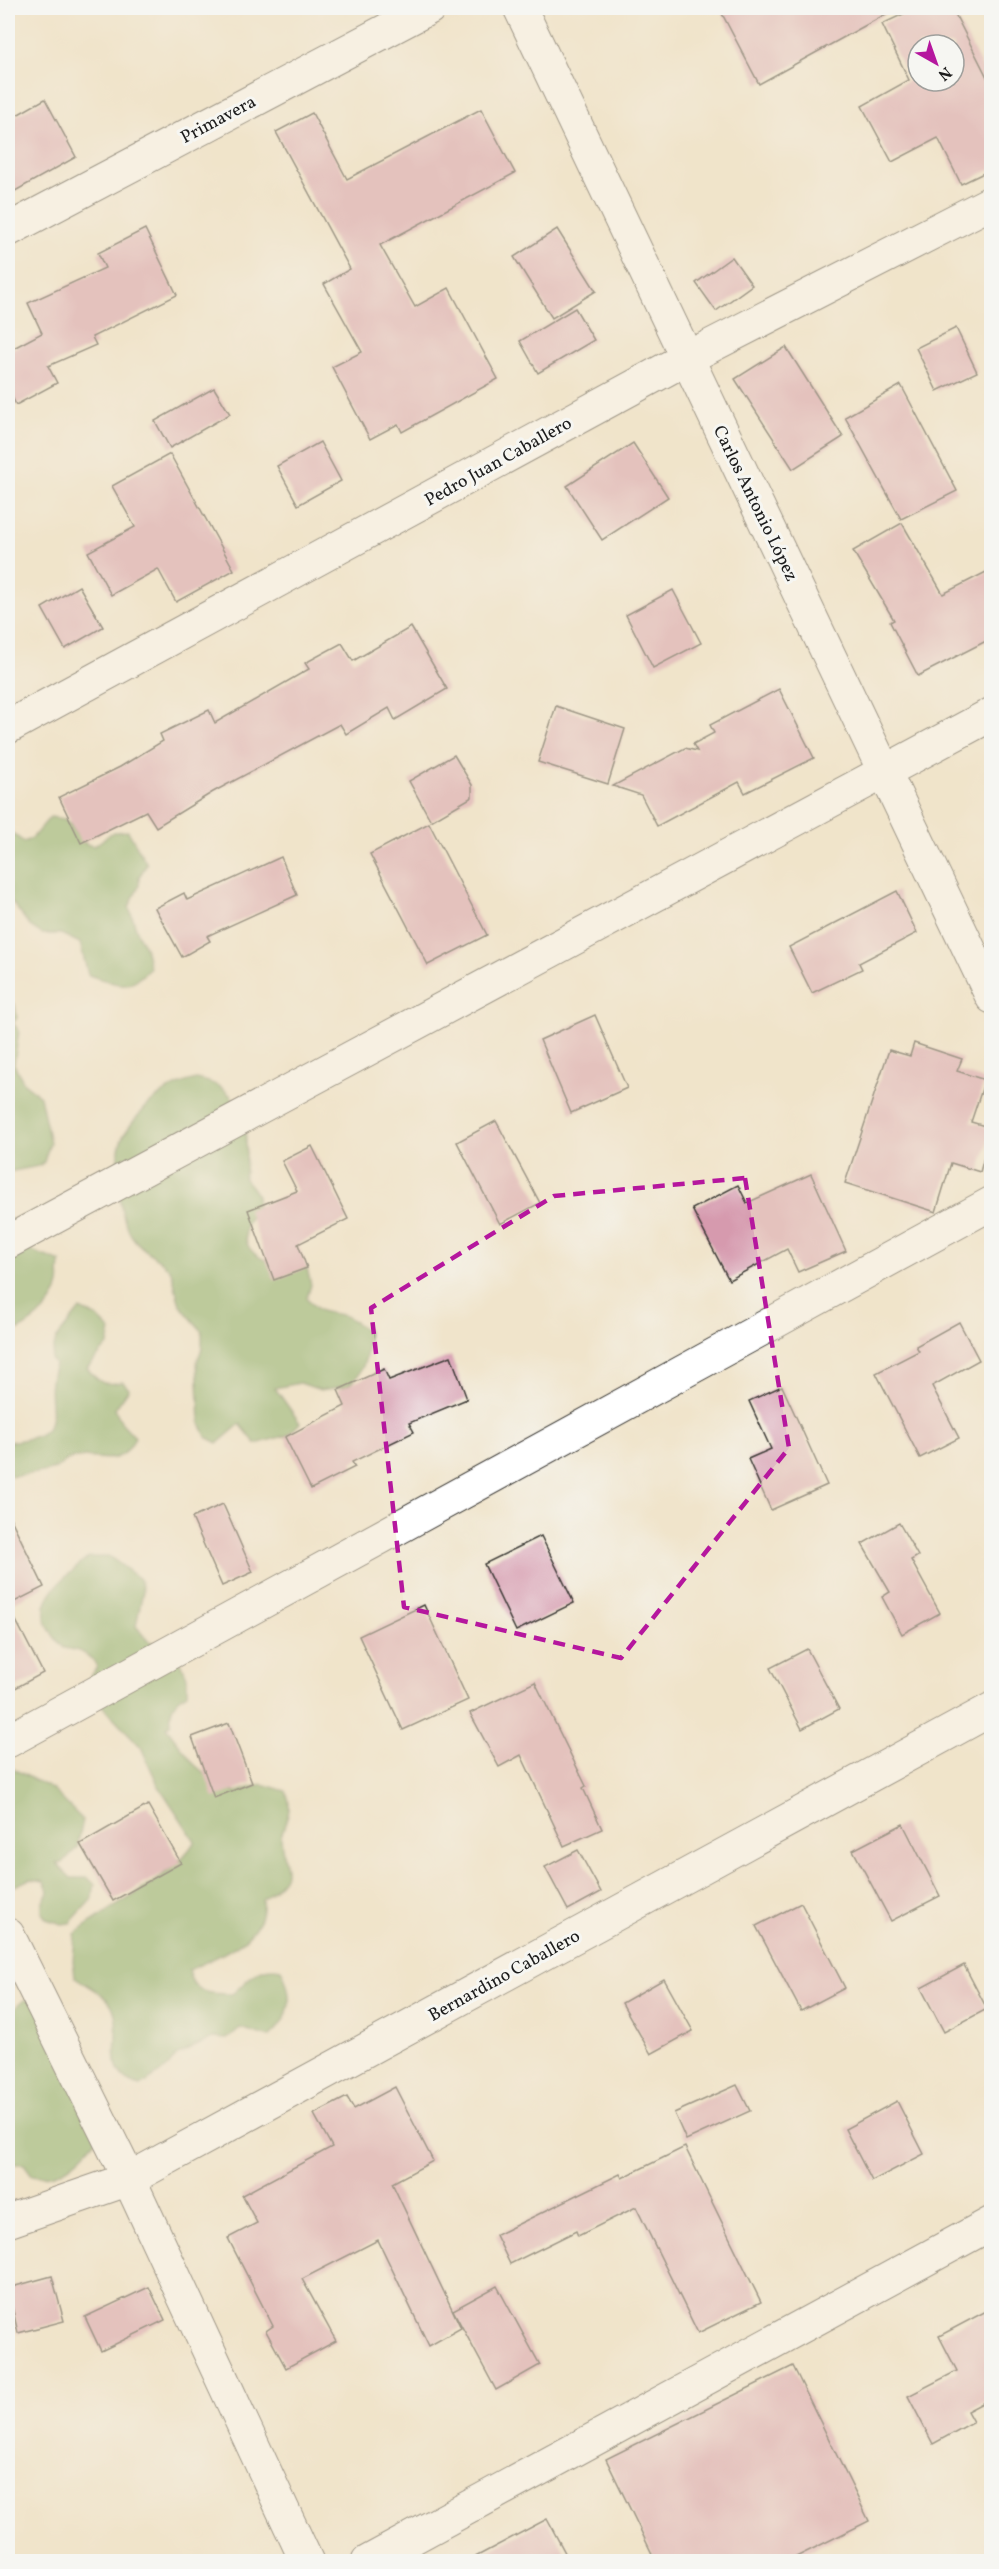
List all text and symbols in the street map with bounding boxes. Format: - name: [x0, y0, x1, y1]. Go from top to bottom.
- north arrow: [906, 33, 966, 93]
- text: N: [933, 61, 956, 85]
- street label: Primavera: [177, 90, 261, 151]
- street label: Pedro Juan Caballero: [421, 411, 577, 513]
- street label: Carlos Antonio López: [706, 422, 803, 586]
- street label: Bernardino Caballero: [424, 1924, 585, 2028]

